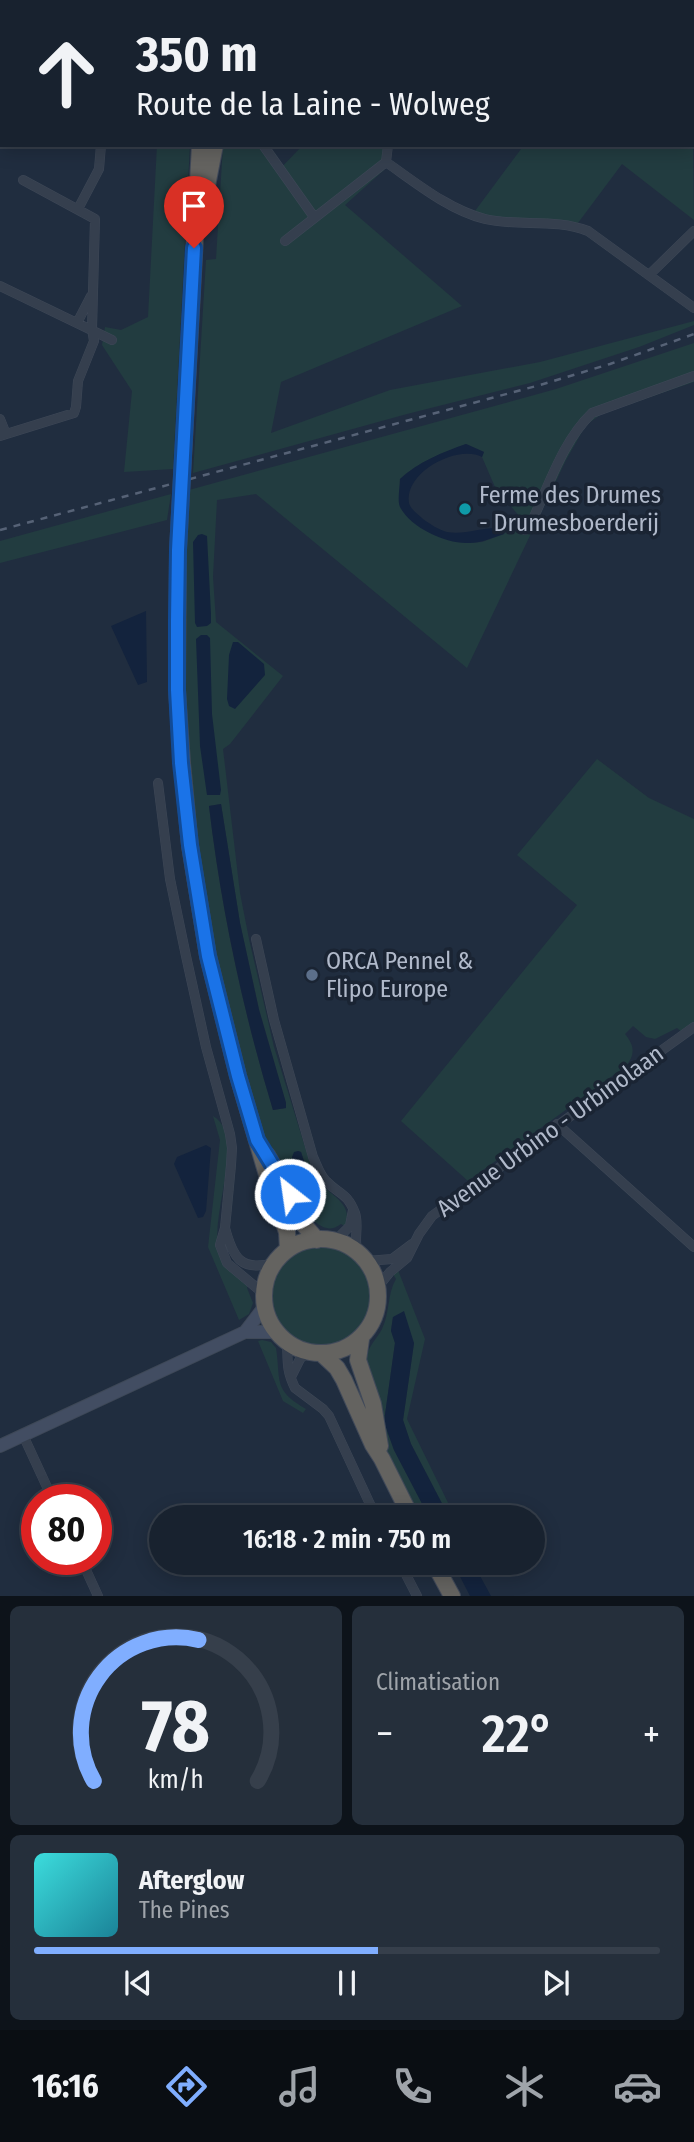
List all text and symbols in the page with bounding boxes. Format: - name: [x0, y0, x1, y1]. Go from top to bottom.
- text: 350 m: [136, 25, 258, 84]
- icon: ahead: [21, 28, 112, 119]
- text: Route de la Laine - Wolweg: [136, 85, 490, 123]
- pin: [164, 176, 224, 248]
- icon: arrive: [175, 187, 213, 225]
- place label: Ferme des Drumes - Drumesboerderij: [479, 481, 661, 537]
- marker: Ferme des Drumes - Drumesboerderij: [457, 501, 473, 517]
- place label: ORCA Pennel & Flipo Europe: [326, 947, 473, 1003]
- marker: ORCA Pennel & Flipo Europe: [304, 967, 320, 983]
- street label: Avenue Urbino - Urbinolaan: [431, 1039, 669, 1223]
- position arrow: [253, 1157, 327, 1231]
- speed limit sign: 80: [21, 1484, 112, 1575]
- text: 16:18 · 2 min · 750 m: [243, 1524, 451, 1555]
- text: Climatisation: [376, 1668, 500, 1696]
- text: 78: [142, 1684, 210, 1771]
- text: 22°: [482, 1703, 554, 1766]
- text: −: [376, 1711, 393, 1757]
- text: +: [643, 1711, 660, 1757]
- text: km/h: [148, 1765, 204, 1795]
- text: Afterglow: [139, 1865, 244, 1896]
- text: The Pines: [139, 1896, 230, 1924]
- icon: previous: [119, 1964, 157, 2002]
- icon: pause: [328, 1964, 366, 2002]
- icon: next: [537, 1964, 575, 2002]
- icon: directions: [162, 2062, 211, 2111]
- icon: music: [275, 2062, 324, 2111]
- icon: phone: [388, 2062, 437, 2111]
- icon: climate: [500, 2062, 549, 2111]
- icon: car: [613, 2062, 662, 2111]
- text: 16:16: [32, 2067, 99, 2105]

